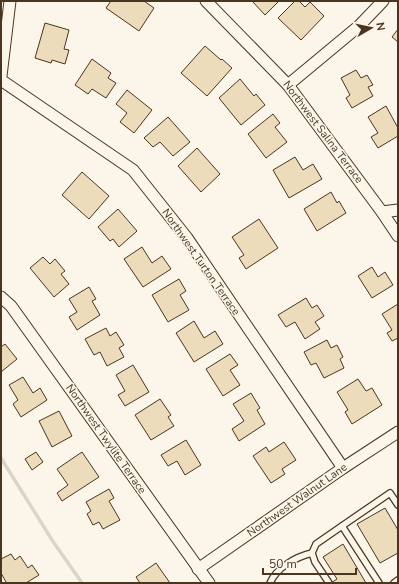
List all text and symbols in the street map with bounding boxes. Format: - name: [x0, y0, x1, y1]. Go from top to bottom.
- north arrow: [351, 8, 391, 48]
- text: N: [372, 21, 388, 32]
- street label: Northwest Salina Terrace: [279, 78, 367, 187]
- street label: Northwest Turton Terrace: [158, 206, 244, 318]
- street label: Northwest Twylite Terrace: [62, 381, 150, 497]
- street label: Northwest Walnut Lane: [244, 460, 350, 540]
- scale bar: [263, 550, 356, 576]
- text: 50 m: [269, 556, 297, 572]

